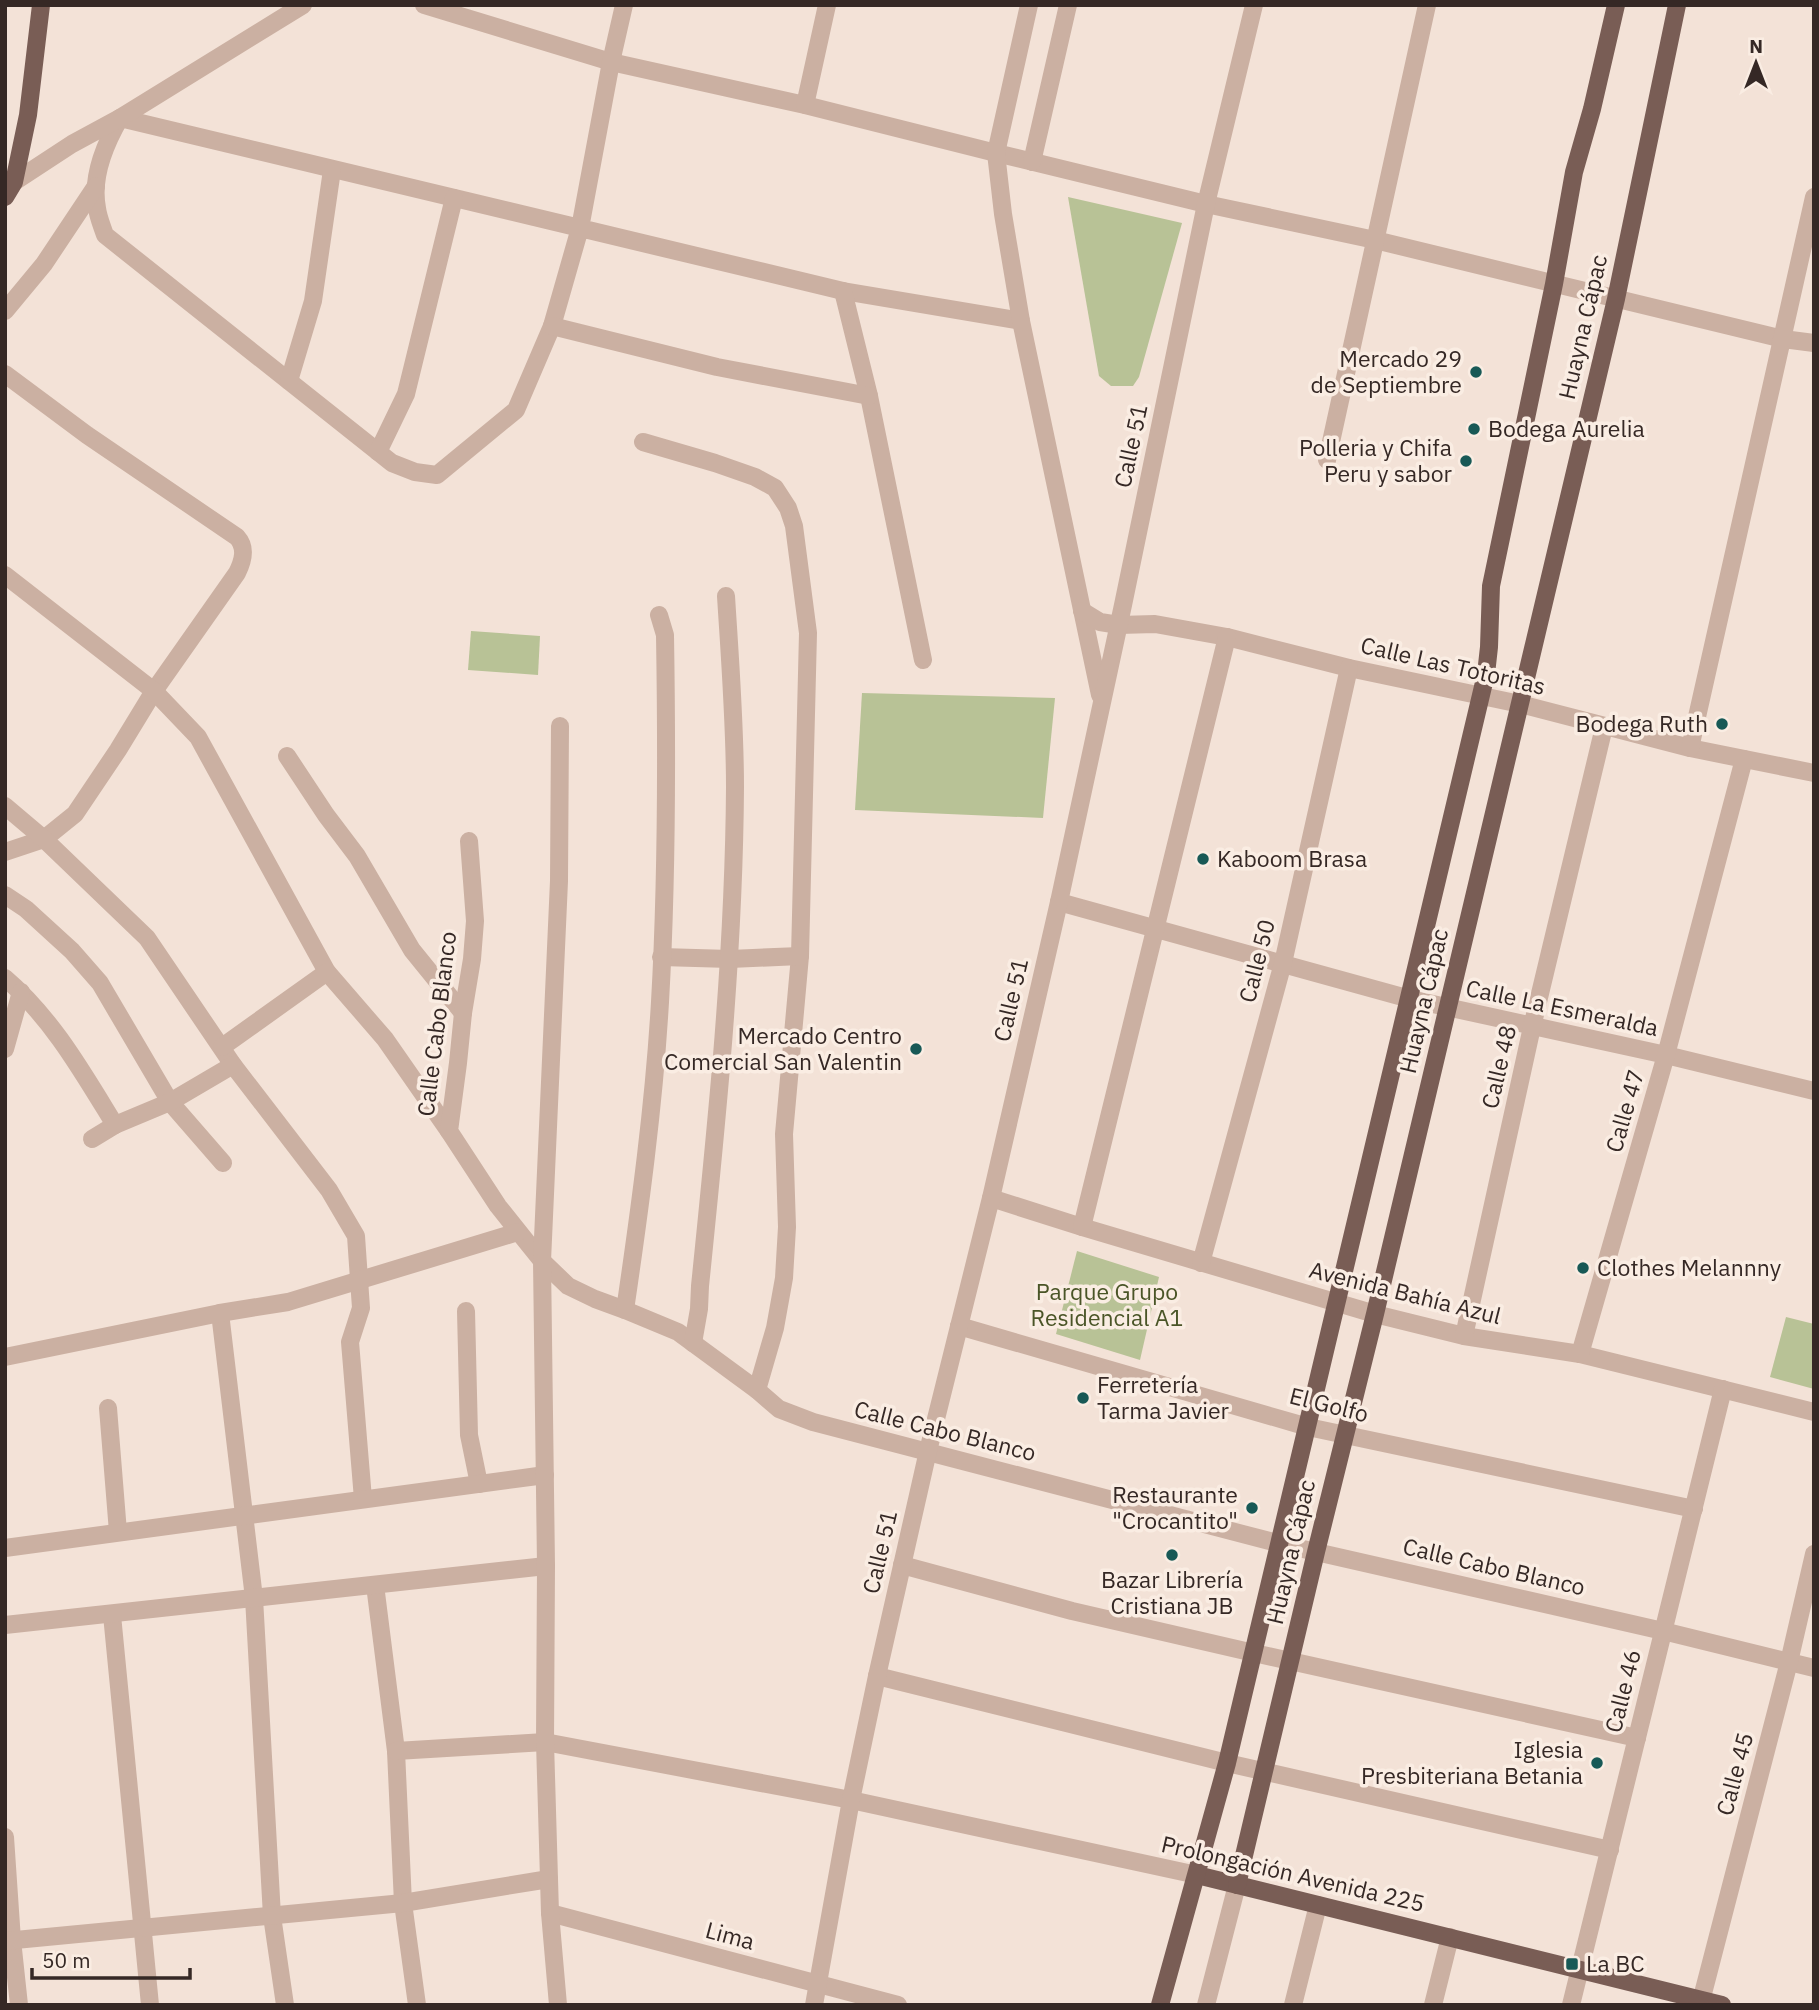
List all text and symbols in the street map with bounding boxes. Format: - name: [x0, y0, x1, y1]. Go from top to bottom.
- north arrow: [1721, 28, 1791, 98]
- text: N: [1749, 34, 1763, 58]
- street label: Huayna Cápac: [1551, 252, 1613, 402]
- place label: Mercado 29 de Septiembre: [1311, 343, 1462, 399]
- marker: Mercado 29 de Septiembre: [1468, 364, 1484, 380]
- street label: Calle 51: [1107, 401, 1153, 490]
- place label: Bodega Aurelia: [1488, 413, 1645, 443]
- marker: Bodega Aurelia: [1466, 421, 1482, 437]
- place label: Polleria y Chifa Peru y sabor: [1299, 432, 1453, 488]
- marker: Polleria y Chifa Peru y sabor: [1458, 453, 1474, 469]
- street label: Calle Las Totoritas: [1358, 629, 1548, 701]
- place label: Bodega Ruth: [1575, 708, 1708, 738]
- marker: Bodega Ruth: [1714, 716, 1730, 732]
- place label: Kaboom Brasa: [1217, 843, 1367, 873]
- marker: Kaboom Brasa: [1195, 851, 1211, 867]
- street label: Calle 50: [1231, 916, 1281, 1005]
- street label: Huayna Cápac: [1392, 926, 1454, 1076]
- street label: Calle Cabo Blanco: [410, 930, 462, 1118]
- street label: Calle 51: [986, 955, 1034, 1044]
- street label: Calle La Esmeralda: [1463, 972, 1661, 1042]
- place label: Mercado Centro Comercial San Valentin: [664, 1020, 902, 1076]
- street label: Calle 48: [1474, 1022, 1522, 1111]
- marker: Mercado Centro Comercial San Valentin: [908, 1041, 924, 1057]
- street label: Calle 47: [1598, 1066, 1650, 1156]
- place label: Clothes Melannny: [1597, 1252, 1782, 1282]
- street label: Avenida Bahía Azul: [1306, 1254, 1504, 1330]
- marker: Clothes Melannny: [1575, 1260, 1591, 1276]
- park label: Parque Grupo Residencial A1: [1031, 1276, 1183, 1332]
- place label: Ferretería Tarma Javier: [1097, 1369, 1230, 1425]
- street label: El Golfo: [1287, 1380, 1372, 1428]
- marker: Ferretería Tarma Javier: [1075, 1390, 1091, 1406]
- street label: Calle Cabo Blanco: [851, 1393, 1039, 1467]
- street label: Huayna Cápac: [1259, 1477, 1321, 1627]
- place label: Restaurante "Crocantito": [1112, 1479, 1238, 1535]
- marker: Restaurante "Crocantito": [1244, 1500, 1260, 1516]
- street label: Calle 51: [855, 1507, 903, 1596]
- street label: Calle Cabo Blanco: [1400, 1530, 1588, 1602]
- marker: Bazar Librería Cristiana JB: [1164, 1547, 1180, 1563]
- place label: Bazar Librería Cristiana JB: [1101, 1564, 1243, 1620]
- street label: Calle 46: [1597, 1646, 1647, 1735]
- street label: Calle 45: [1709, 1729, 1759, 1818]
- place label: Iglesia Presbiteriana Betania: [1361, 1734, 1583, 1790]
- marker: Iglesia Presbiteriana Betania: [1589, 1755, 1605, 1771]
- street label: Prolongación Avenida 225: [1159, 1828, 1428, 1918]
- street label: Lima: [702, 1914, 758, 1956]
- scale bar: [32, 1937, 189, 1981]
- text: 50 m: [42, 1946, 91, 1974]
- place label: La BC: [1586, 1948, 1645, 1978]
- marker: La BC: [1564, 1956, 1580, 1972]

